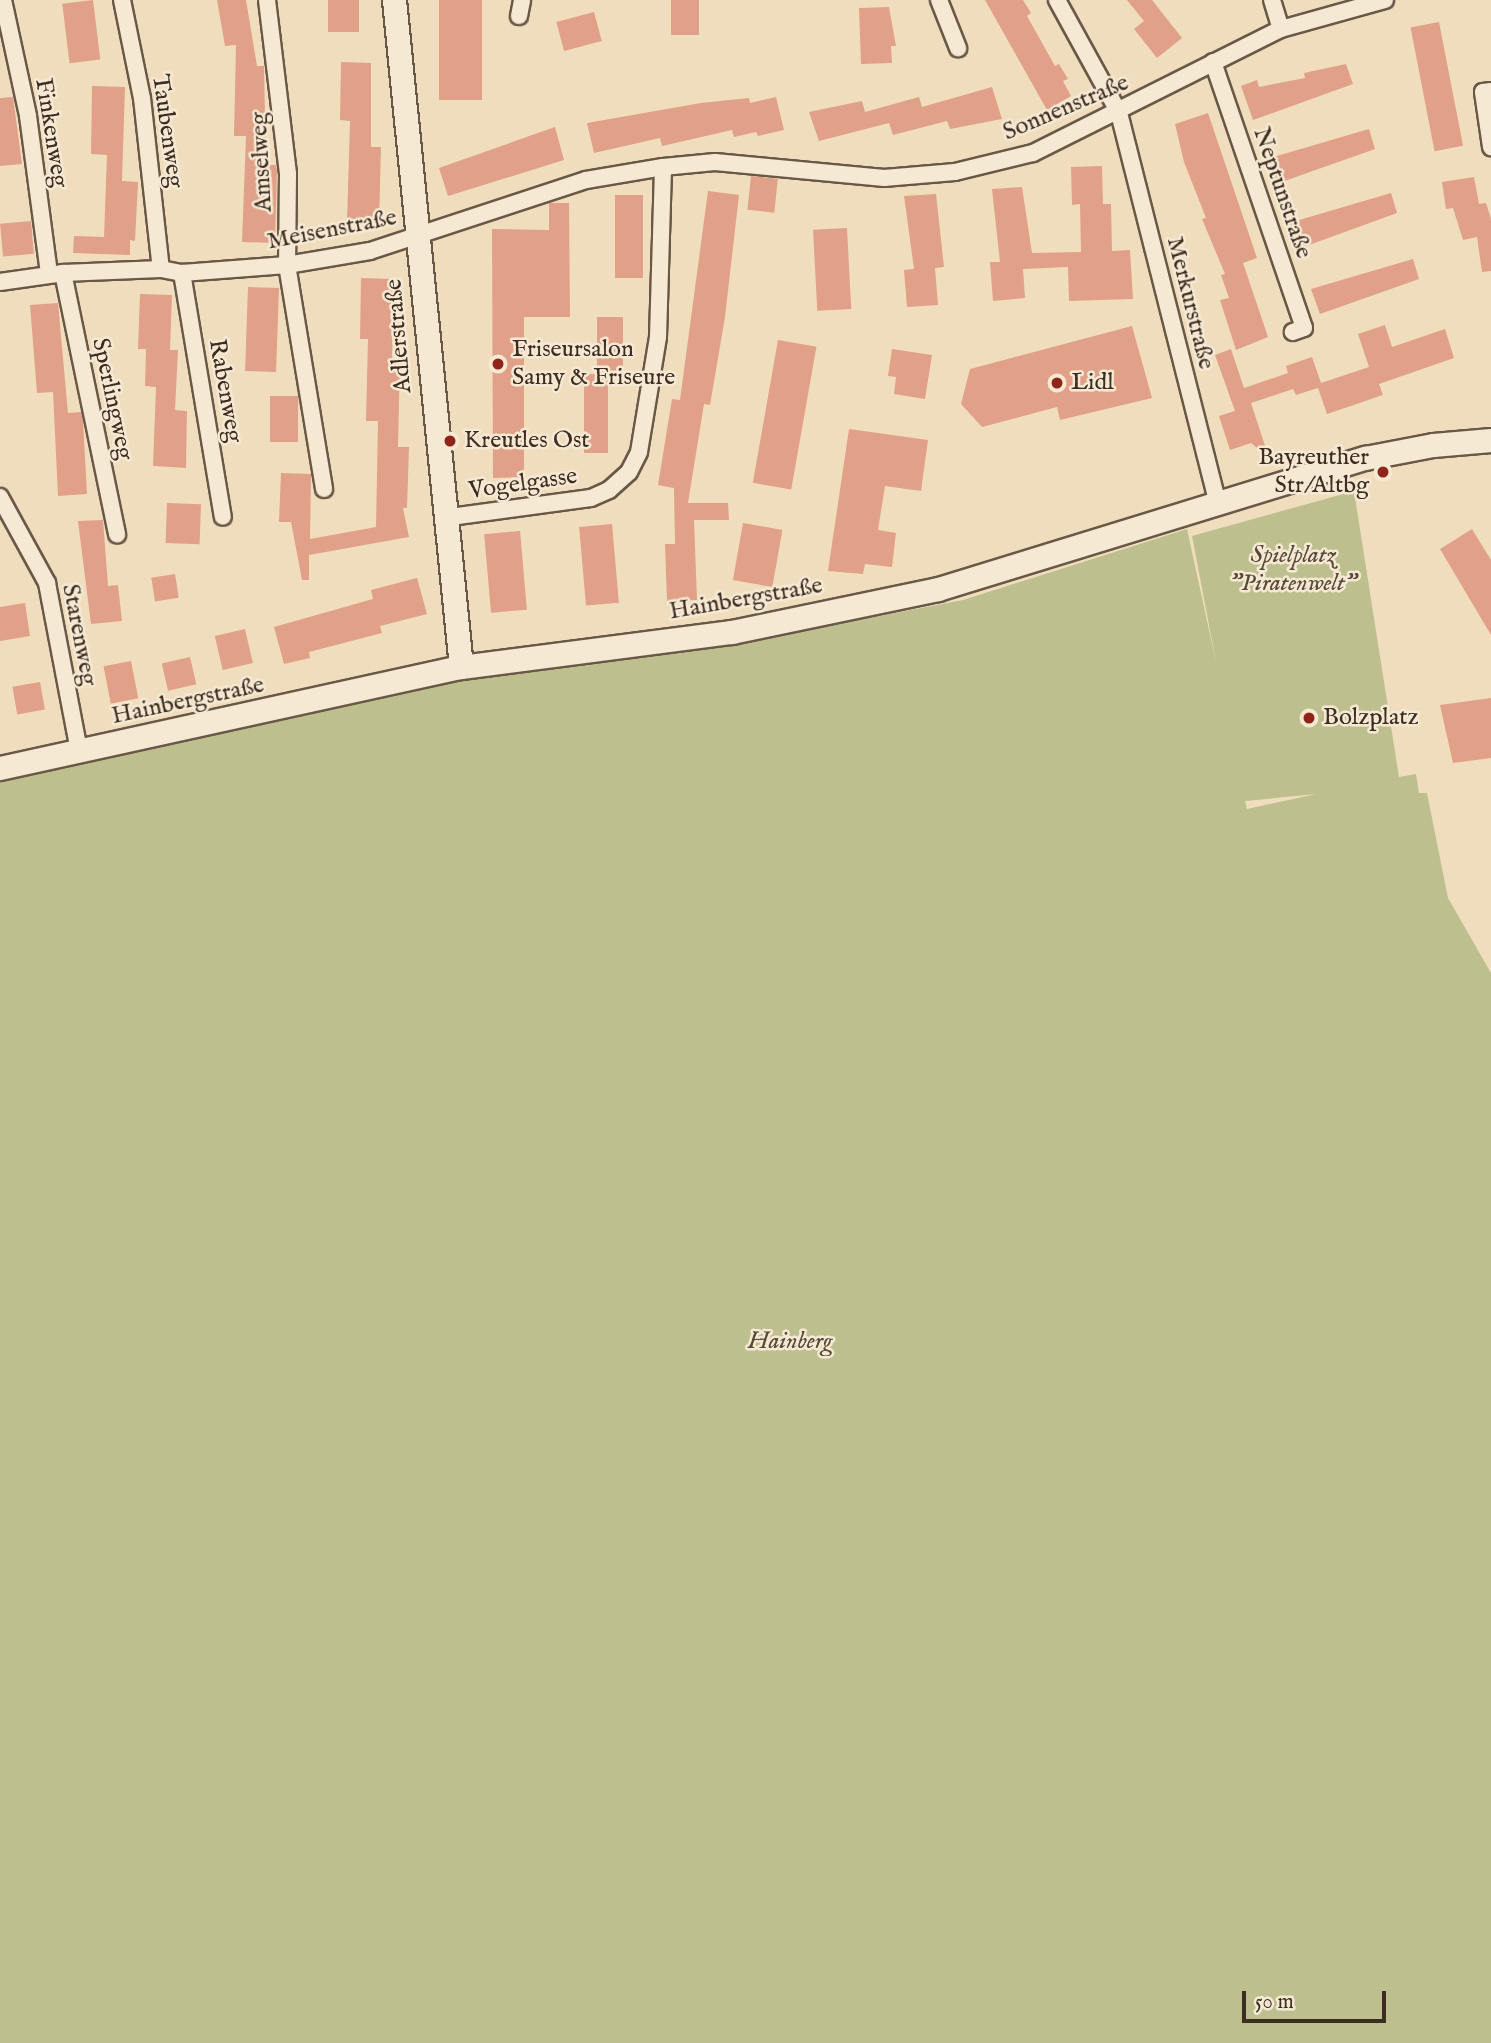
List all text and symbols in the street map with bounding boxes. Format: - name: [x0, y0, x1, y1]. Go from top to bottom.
- street label: Sonnenstraße: [999, 69, 1133, 147]
- street label: Taubenweg: [145, 72, 189, 190]
- street label: Finkenweg: [28, 76, 74, 190]
- street label: Amselweg: [245, 111, 279, 213]
- street label: Neptunstraße: [1246, 124, 1318, 262]
- street label: Meisenstraße: [265, 203, 399, 257]
- street label: Merkurstraße: [1160, 234, 1220, 372]
- street label: Adlerstraße: [380, 278, 418, 394]
- street label: Sperlingweg: [85, 335, 139, 463]
- place label: Friseursalon Samy & Friseure: [512, 336, 675, 392]
- street label: Rabenweg: [202, 337, 248, 445]
- marker: Friseursalon Samy & Friseure: [490, 356, 506, 372]
- place label: Lidl: [1071, 369, 1114, 397]
- marker: Lidl: [1049, 375, 1065, 391]
- place label: Kreutles Ost: [464, 427, 590, 455]
- marker: Kreutles Ost: [442, 433, 458, 449]
- place label: Bayreuther Str/Altbg: [1258, 444, 1369, 500]
- street label: Vogelgasse: [467, 462, 579, 506]
- marker: Bayreuther Str/Altbg: [1375, 464, 1391, 480]
- park label: Spielplatz "Piratenwelt": [1230, 542, 1356, 598]
- street label: Hainbergstraße: [667, 571, 825, 627]
- street label: Starenweg: [55, 582, 103, 688]
- street label: Hainbergstraße: [109, 671, 267, 731]
- place label: Bolzplatz: [1323, 704, 1419, 732]
- marker: Bolzplatz: [1301, 710, 1317, 726]
- park label: Hainberg: [748, 1328, 832, 1356]
- scale bar: [1246, 1976, 1390, 2020]
- text: 50 m: [1255, 1989, 1294, 2016]

